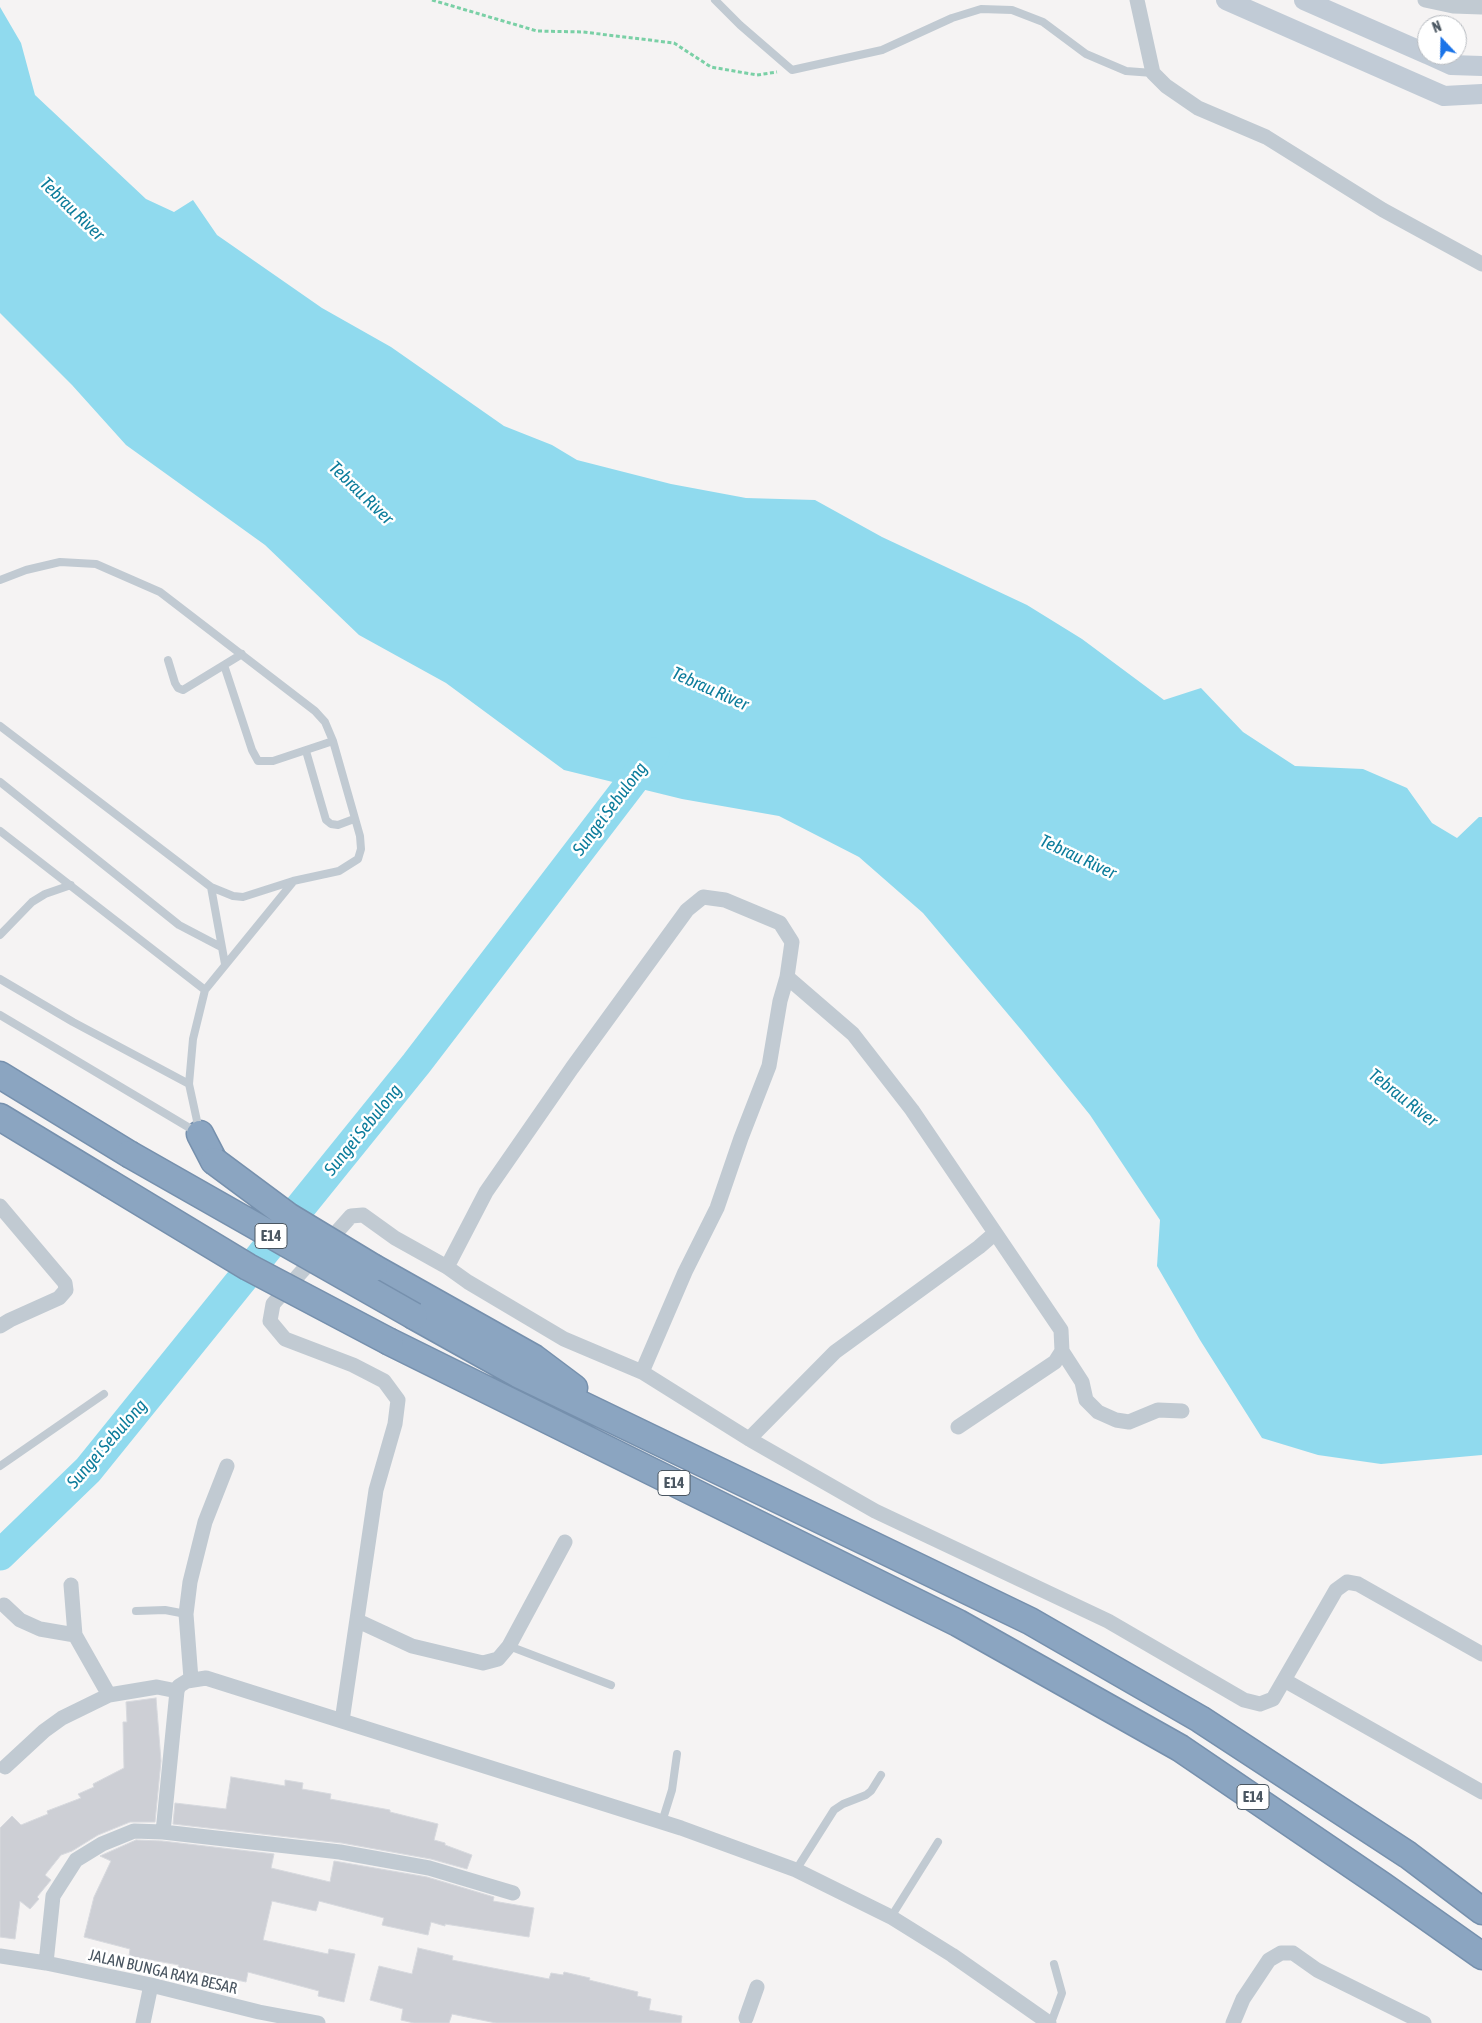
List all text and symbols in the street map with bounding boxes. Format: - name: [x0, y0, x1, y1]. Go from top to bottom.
- north arrow: [1417, 15, 1467, 65]
- text: N: [1430, 18, 1444, 36]
- water label: Tebrau River: [35, 173, 109, 245]
- water label: Tebrau River: [324, 457, 398, 529]
- water label: Tebrau River: [668, 663, 752, 715]
- water label: Sungei Sebulong: [568, 758, 652, 860]
- water label: Tebrau River: [1036, 830, 1120, 884]
- water label: Tebrau River: [1364, 1064, 1442, 1132]
- water label: Sungei Sebulong: [320, 1080, 406, 1180]
- road number: E14: [255, 1224, 287, 1248]
- water label: Sungei Sebulong: [62, 1395, 152, 1493]
- road number: E14: [658, 1470, 690, 1496]
- road number: E14: [1237, 1784, 1269, 1810]
- street label: JALAN BUNGA RAYA BESAR: [87, 1946, 239, 1998]

